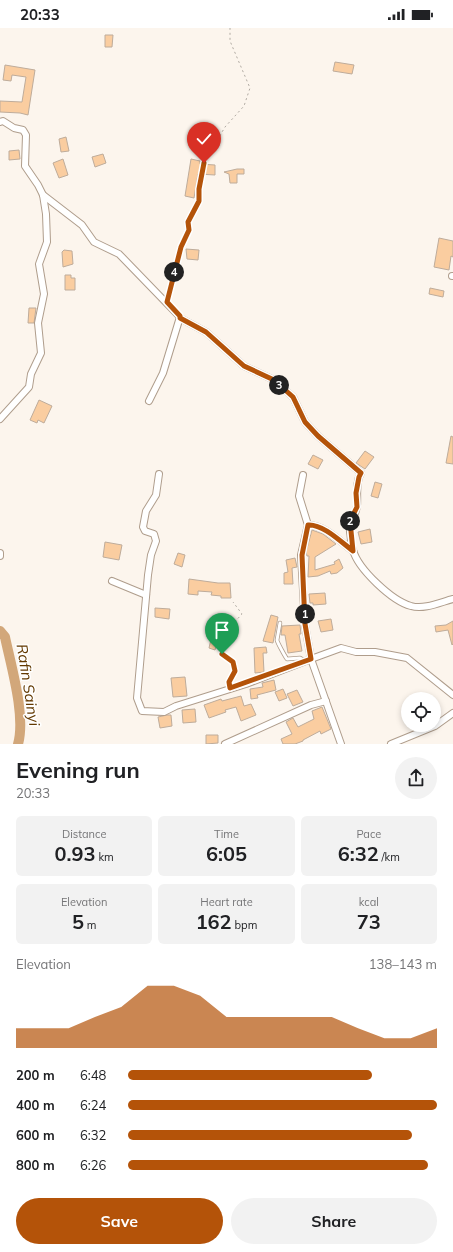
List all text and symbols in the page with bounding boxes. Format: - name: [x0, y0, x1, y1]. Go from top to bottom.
- text: 20:33: [20, 5, 60, 24]
- pin: [187, 122, 221, 163]
- icon: check: [193, 128, 215, 150]
- pin: 4: [164, 262, 184, 282]
- text: 4: [171, 265, 177, 279]
- pin: 3: [269, 375, 289, 395]
- text: 3: [276, 378, 282, 392]
- pin: 2: [340, 511, 360, 531]
- text: 2: [347, 514, 353, 528]
- pin: 1: [295, 604, 315, 624]
- text: 1: [302, 607, 308, 621]
- pin: [205, 613, 239, 654]
- icon: arrive: [211, 619, 233, 641]
- water label: Rafin Sainyi: [13, 643, 44, 728]
- map controls: [401, 692, 441, 732]
- button: locate: [401, 692, 441, 732]
- text: Evening run: [16, 756, 140, 784]
- button: share: [395, 757, 437, 799]
- text: 20:33: [16, 785, 50, 801]
- text: Distance: [62, 827, 106, 841]
- text: Time: [214, 827, 239, 841]
- text: Pace: [356, 827, 381, 841]
- text: 0.93: [55, 841, 96, 866]
- text: 6:05: [206, 841, 247, 866]
- text: 6:32: [338, 841, 379, 866]
- text: km: [96, 850, 114, 864]
- text: /km: [379, 850, 400, 864]
- text: Elevation: [61, 895, 107, 909]
- text: Heart rate: [200, 895, 253, 909]
- text: kcal: [359, 895, 379, 909]
- text: 5: [72, 909, 84, 934]
- text: 162: [196, 909, 232, 934]
- text: 73: [357, 909, 381, 934]
- text: m: [84, 918, 96, 932]
- text: bpm: [232, 918, 257, 932]
- text: Elevation: [16, 956, 71, 972]
- text: 138–143 m: [369, 956, 437, 972]
- text: 200 m: [16, 1067, 55, 1083]
- text: 6:48: [80, 1067, 106, 1083]
- text: 400 m: [16, 1097, 55, 1113]
- text: 6:24: [80, 1097, 106, 1113]
- text: 600 m: [16, 1127, 55, 1143]
- text: 6:32: [80, 1127, 106, 1143]
- text: 800 m: [16, 1157, 55, 1173]
- text: 6:26: [80, 1157, 106, 1173]
- button: Save: [16, 1198, 223, 1244]
- button: Share: [231, 1198, 437, 1244]

